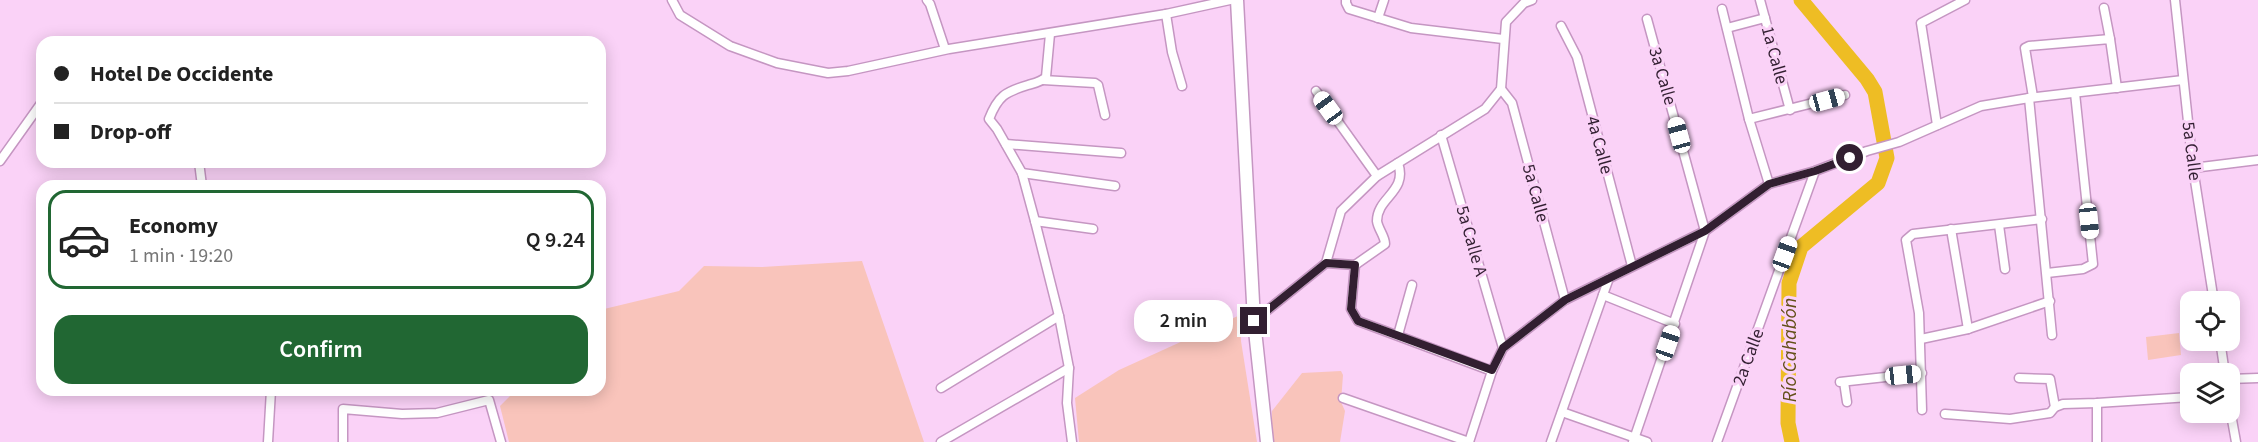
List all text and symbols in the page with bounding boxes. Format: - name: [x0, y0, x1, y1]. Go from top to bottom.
- street label: 1a Calle: [1755, 23, 1794, 87]
- street label: 3a Calle: [1642, 44, 1683, 108]
- text: Hotel De Occidente: [90, 58, 273, 90]
- car: [1807, 87, 1847, 113]
- car: [1310, 88, 1346, 128]
- street label: 4a Calle: [1580, 113, 1619, 177]
- car: [1666, 115, 1692, 155]
- text: Drop-off: [90, 116, 171, 148]
- street label: 5a Calle: [2175, 120, 2208, 182]
- route start: [1836, 144, 1863, 171]
- street label: 5a Calle: [1516, 161, 1555, 225]
- car: [2078, 202, 2100, 240]
- street label: 5a Calle A: [1450, 203, 1494, 280]
- text: Economy: [129, 210, 218, 242]
- icon: car: [57, 213, 111, 267]
- text: Q 9.24: [526, 224, 585, 256]
- car: [1770, 234, 1800, 274]
- text: 1 min · 19:20: [129, 242, 233, 270]
- map controls: [2180, 291, 2240, 423]
- button: locate: [2180, 291, 2240, 351]
- water label: Río Cahabón: [1776, 298, 1804, 402]
- callout: 2 min: [1134, 300, 1233, 342]
- text: 2 min: [1160, 307, 1207, 335]
- route end: [1240, 307, 1267, 334]
- button: Confirm: [54, 315, 588, 384]
- car: [1654, 323, 1682, 363]
- street label: 2a Calle: [1727, 325, 1770, 389]
- button: layers: [2180, 363, 2240, 423]
- car: [1884, 364, 1922, 386]

